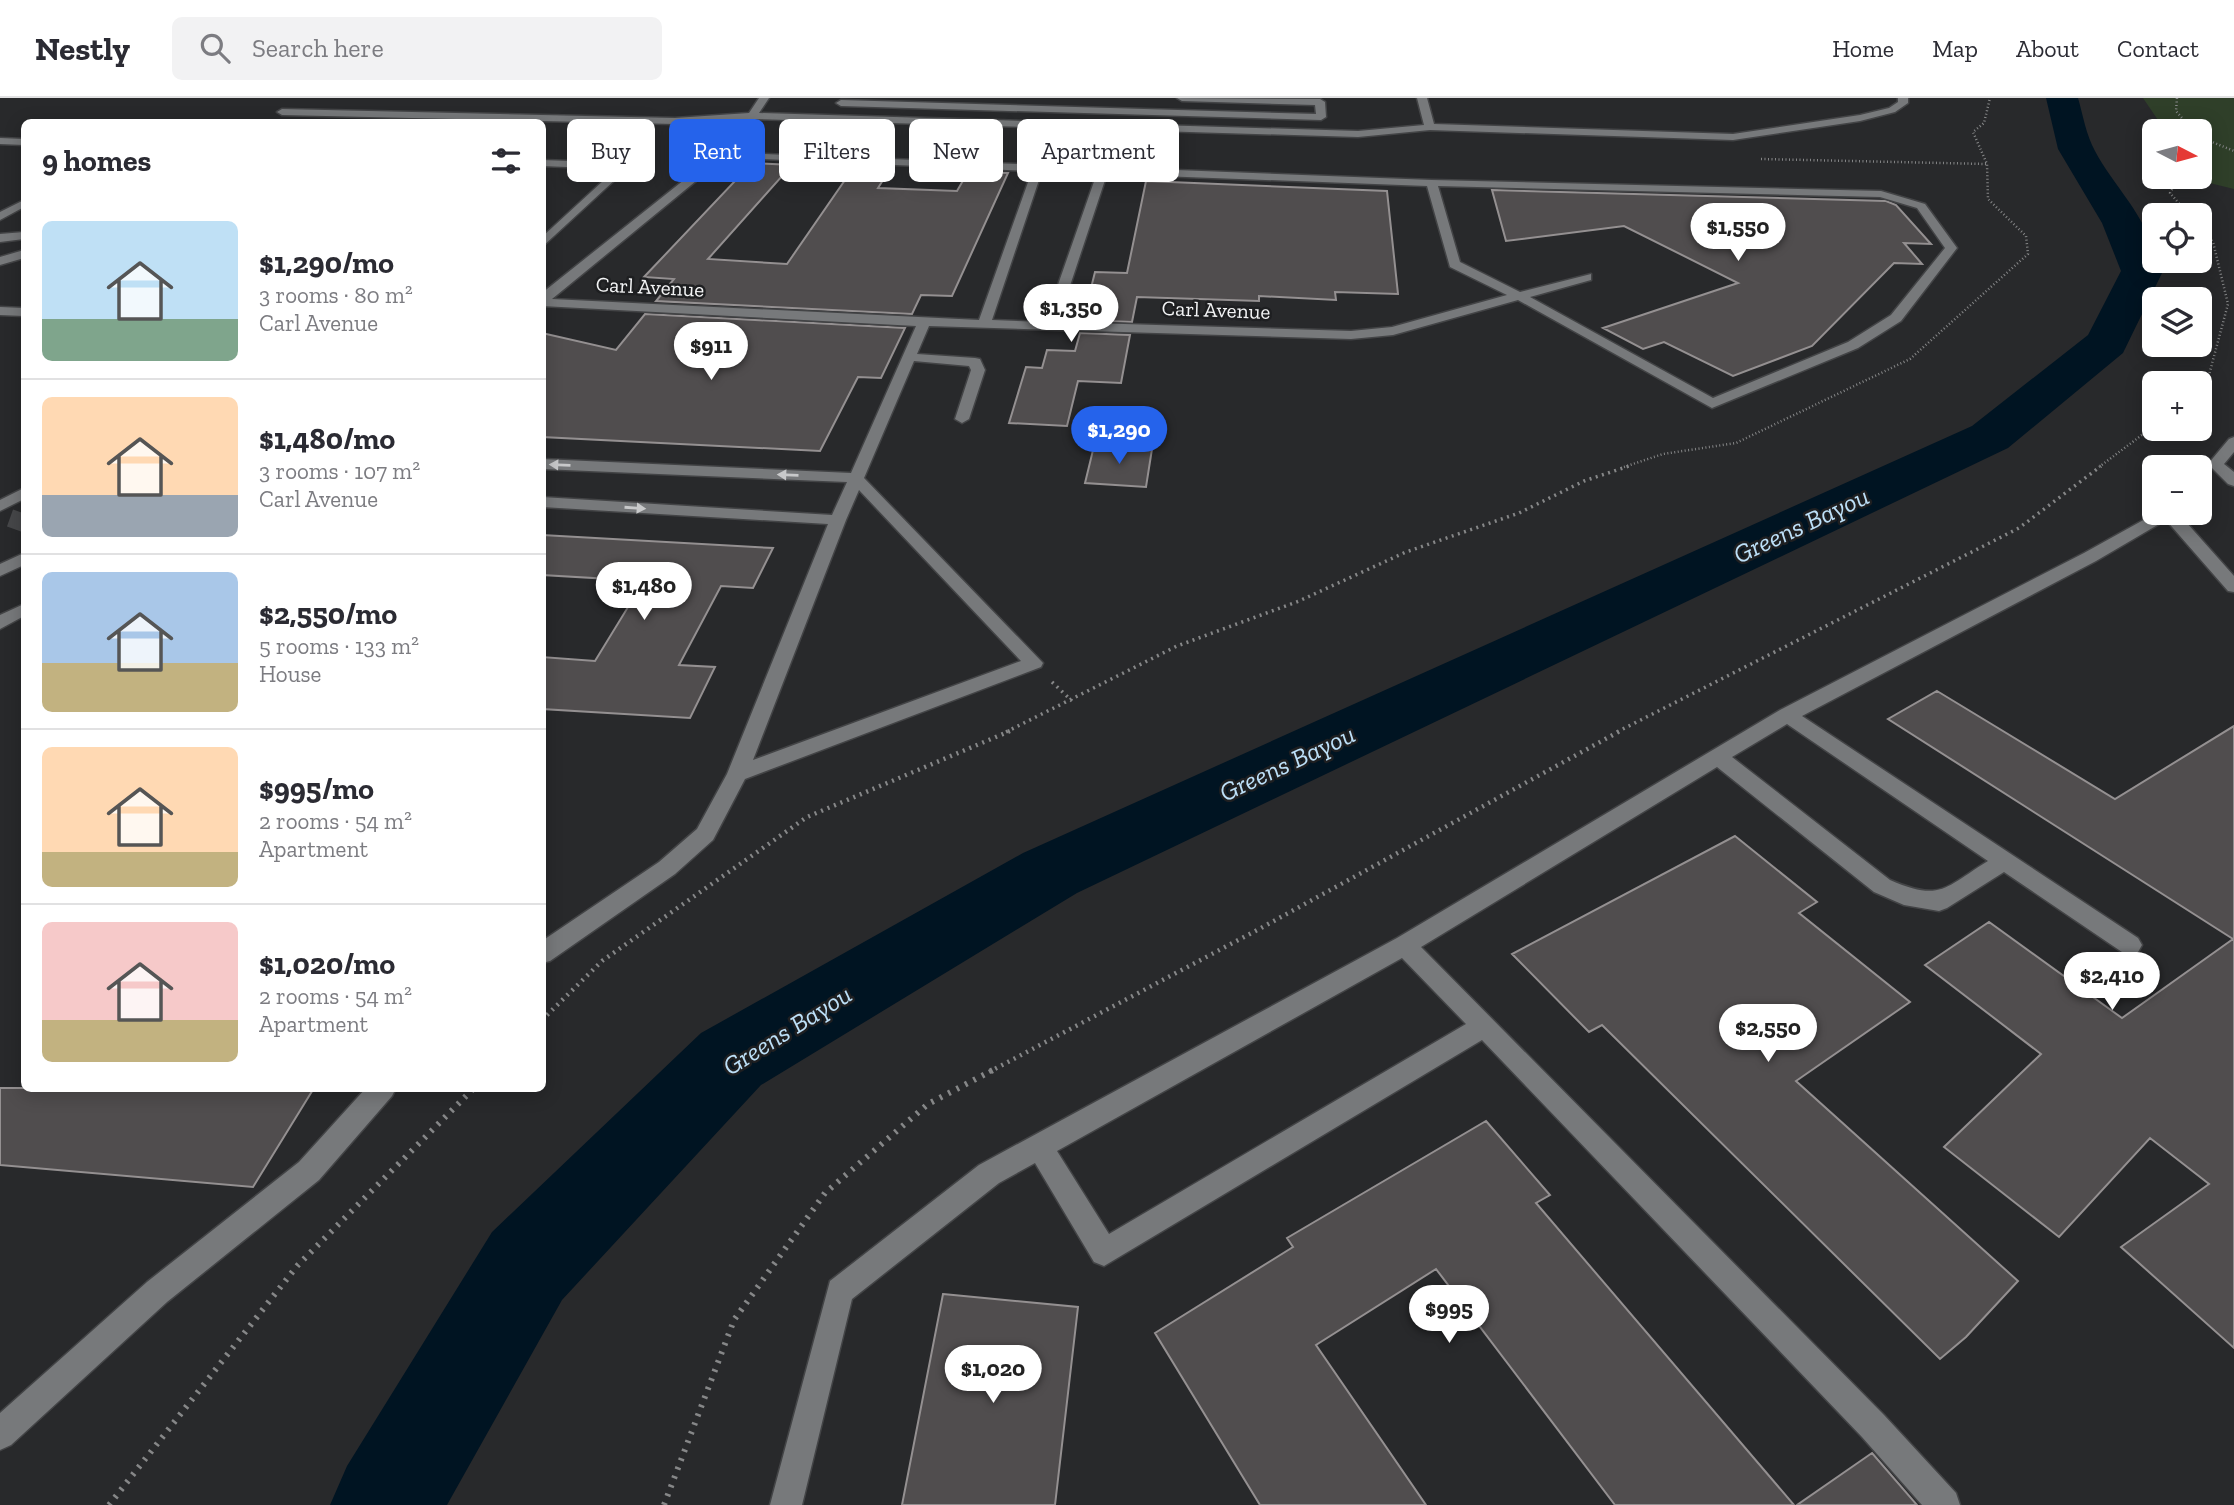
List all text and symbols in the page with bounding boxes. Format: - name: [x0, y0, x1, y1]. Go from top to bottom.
- search box: [172, 17, 662, 80]
- text: Nestly: [35, 29, 130, 68]
- icon: search: [196, 29, 234, 67]
- text: Search here: [252, 32, 384, 64]
- text: Home: [1832, 34, 1894, 63]
- text: Map: [1932, 34, 1978, 63]
- text: About: [2016, 34, 2079, 63]
- text: Contact: [2117, 34, 2199, 63]
- chip: Buy: [567, 119, 655, 182]
- chip: Rent: [669, 119, 765, 182]
- chip: Filters: [779, 119, 895, 182]
- chip: New: [909, 119, 1003, 182]
- chip: Apartment: [1017, 119, 1179, 182]
- north arrow: [2142, 119, 2212, 189]
- map controls: [2142, 119, 2212, 525]
- icon: filters: [487, 142, 525, 180]
- text: 9 homes: [42, 143, 151, 179]
- button: locate: [2142, 203, 2212, 273]
- pin: $1,550: [1681, 204, 1795, 263]
- text: $1,550: [1707, 212, 1769, 240]
- text: $1,290/mo: [259, 245, 394, 281]
- icon: home: [98, 249, 182, 333]
- street label: Carl Avenue: [595, 271, 705, 302]
- text: 3 rooms · 80 m²: [259, 281, 413, 309]
- pin: $1,350: [1014, 285, 1128, 344]
- button: layers: [2142, 287, 2212, 357]
- text: $1,350: [1039, 293, 1103, 321]
- street label: Carl Avenue: [1161, 295, 1271, 324]
- text: Carl Avenue: [259, 309, 378, 337]
- pin: $911: [670, 322, 752, 382]
- text: $911: [690, 331, 732, 359]
- button: +: [2142, 371, 2212, 441]
- pin: $1,290: [1062, 406, 1176, 466]
- text: $1,290: [1087, 415, 1151, 443]
- text: $1,480/mo: [259, 421, 395, 457]
- icon: home: [98, 425, 182, 509]
- button: −: [2142, 455, 2212, 525]
- text: 3 rooms · 107 m²: [259, 457, 420, 485]
- one-way arrow: [549, 460, 571, 471]
- one-way arrow: [776, 469, 798, 480]
- water label: Greens Bayou: [1728, 480, 1874, 570]
- text: Carl Avenue: [259, 485, 378, 513]
- one-way arrow: [624, 502, 646, 513]
- pin: $1,480: [587, 562, 701, 622]
- text: $1,480: [612, 571, 676, 599]
- text: $2,550/mo: [259, 596, 397, 632]
- icon: home: [98, 600, 182, 684]
- text: 5 rooms · 133 m²: [259, 632, 419, 660]
- text: House: [259, 660, 321, 688]
- water label: Greens Bayou: [1214, 718, 1360, 808]
- text: $995/mo: [259, 771, 374, 807]
- icon: home: [98, 775, 182, 859]
- text: 2 rooms · 54 m²: [259, 807, 412, 835]
- text: Apartment: [259, 835, 368, 863]
- text: $1,020/mo: [259, 946, 395, 982]
- icon: home: [98, 950, 182, 1034]
- pin: $2,410: [2055, 953, 2169, 1012]
- text: $2,410: [2080, 961, 2144, 989]
- water label: Greens Bayou: [717, 978, 857, 1082]
- text: 2 rooms · 54 m²: [259, 982, 412, 1010]
- pin: $2,550: [1711, 1004, 1825, 1064]
- text: Apartment: [259, 1010, 368, 1038]
- text: $2,550: [1735, 1013, 1801, 1041]
- pin: $995: [1408, 1286, 1490, 1345]
- text: $995: [1425, 1294, 1473, 1322]
- pin: $1,020: [936, 1346, 1050, 1405]
- text: $1,020: [961, 1354, 1025, 1382]

